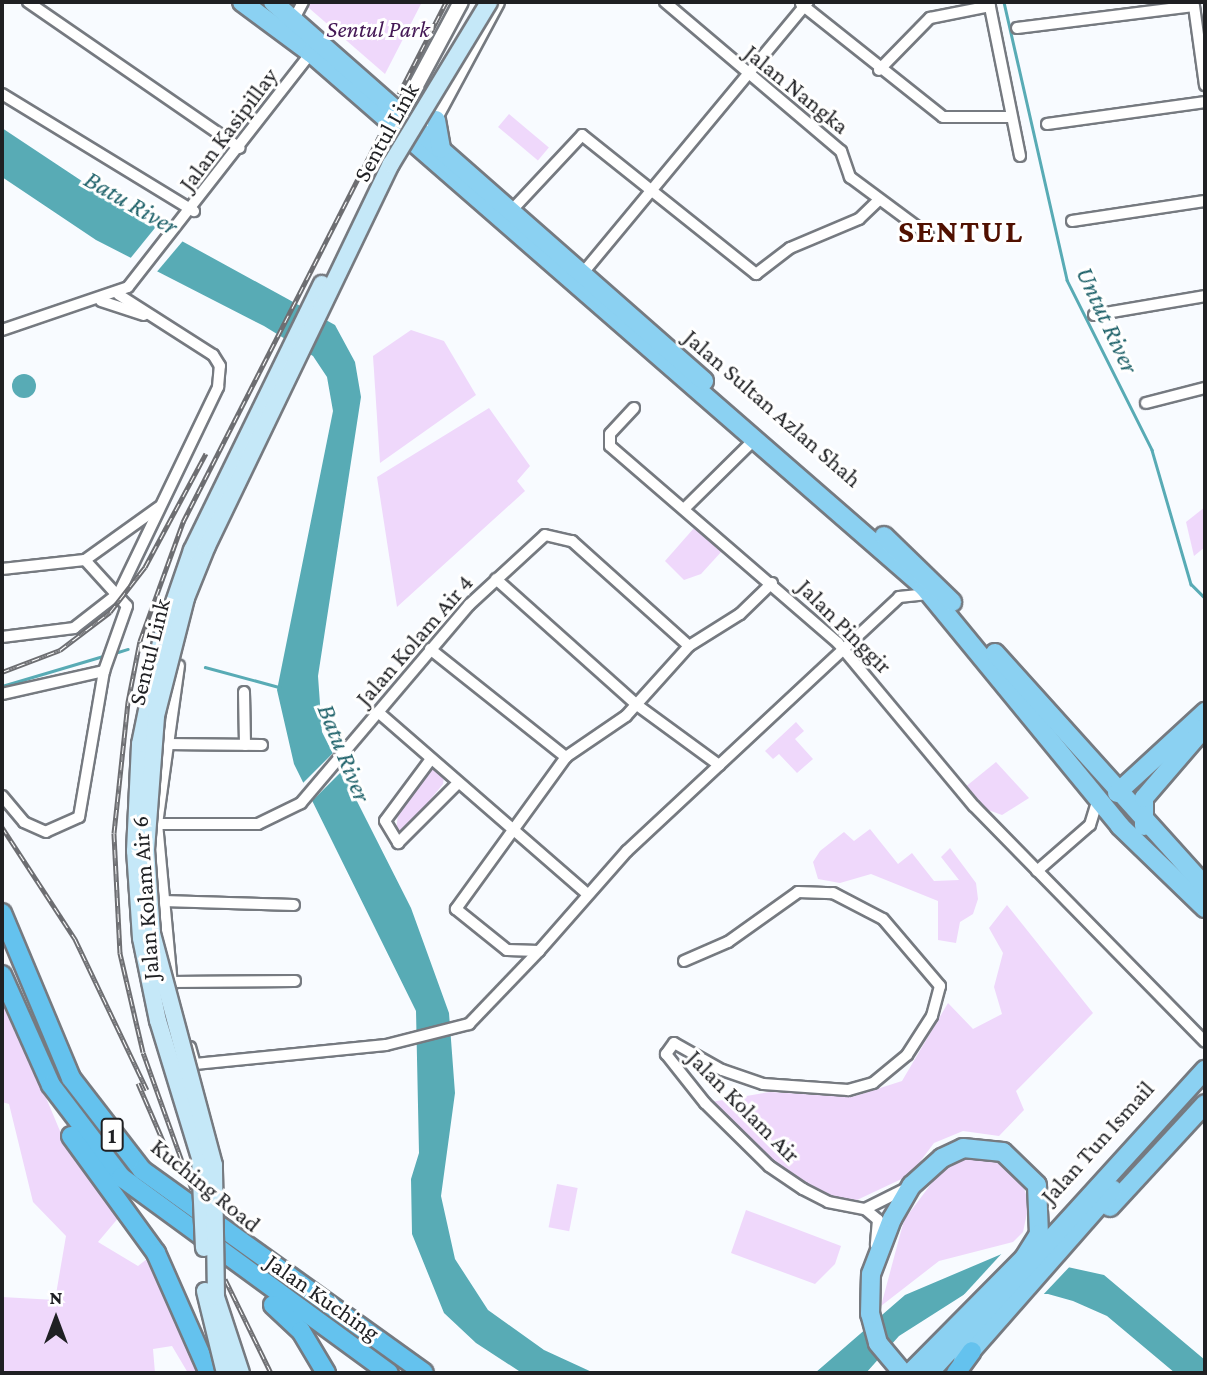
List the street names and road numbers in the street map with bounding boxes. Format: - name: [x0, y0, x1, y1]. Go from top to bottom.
- street label: Jalan Nangka: [739, 38, 855, 140]
- street label: Jalan Kasipillay: [172, 62, 284, 196]
- street label: Sentul Link: [347, 77, 425, 187]
- street label: Jalan Sultan Azlan Shah: [678, 323, 868, 493]
- street label: Jalan Kolam Air 4: [349, 568, 479, 712]
- street label: Jalan Pinggir: [792, 573, 898, 679]
- street label: Sentul Link: [122, 596, 176, 708]
- street label: Jalan Kolam Air 6: [125, 815, 165, 981]
- street label: Jalan Kolam Air: [681, 1043, 807, 1169]
- street label: Jalan Tun Ismail: [1034, 1074, 1160, 1210]
- road number: 1: [100, 1116, 124, 1154]
- street label: Kuching Road: [145, 1132, 267, 1238]
- street label: Jalan Kuching: [260, 1247, 386, 1347]

